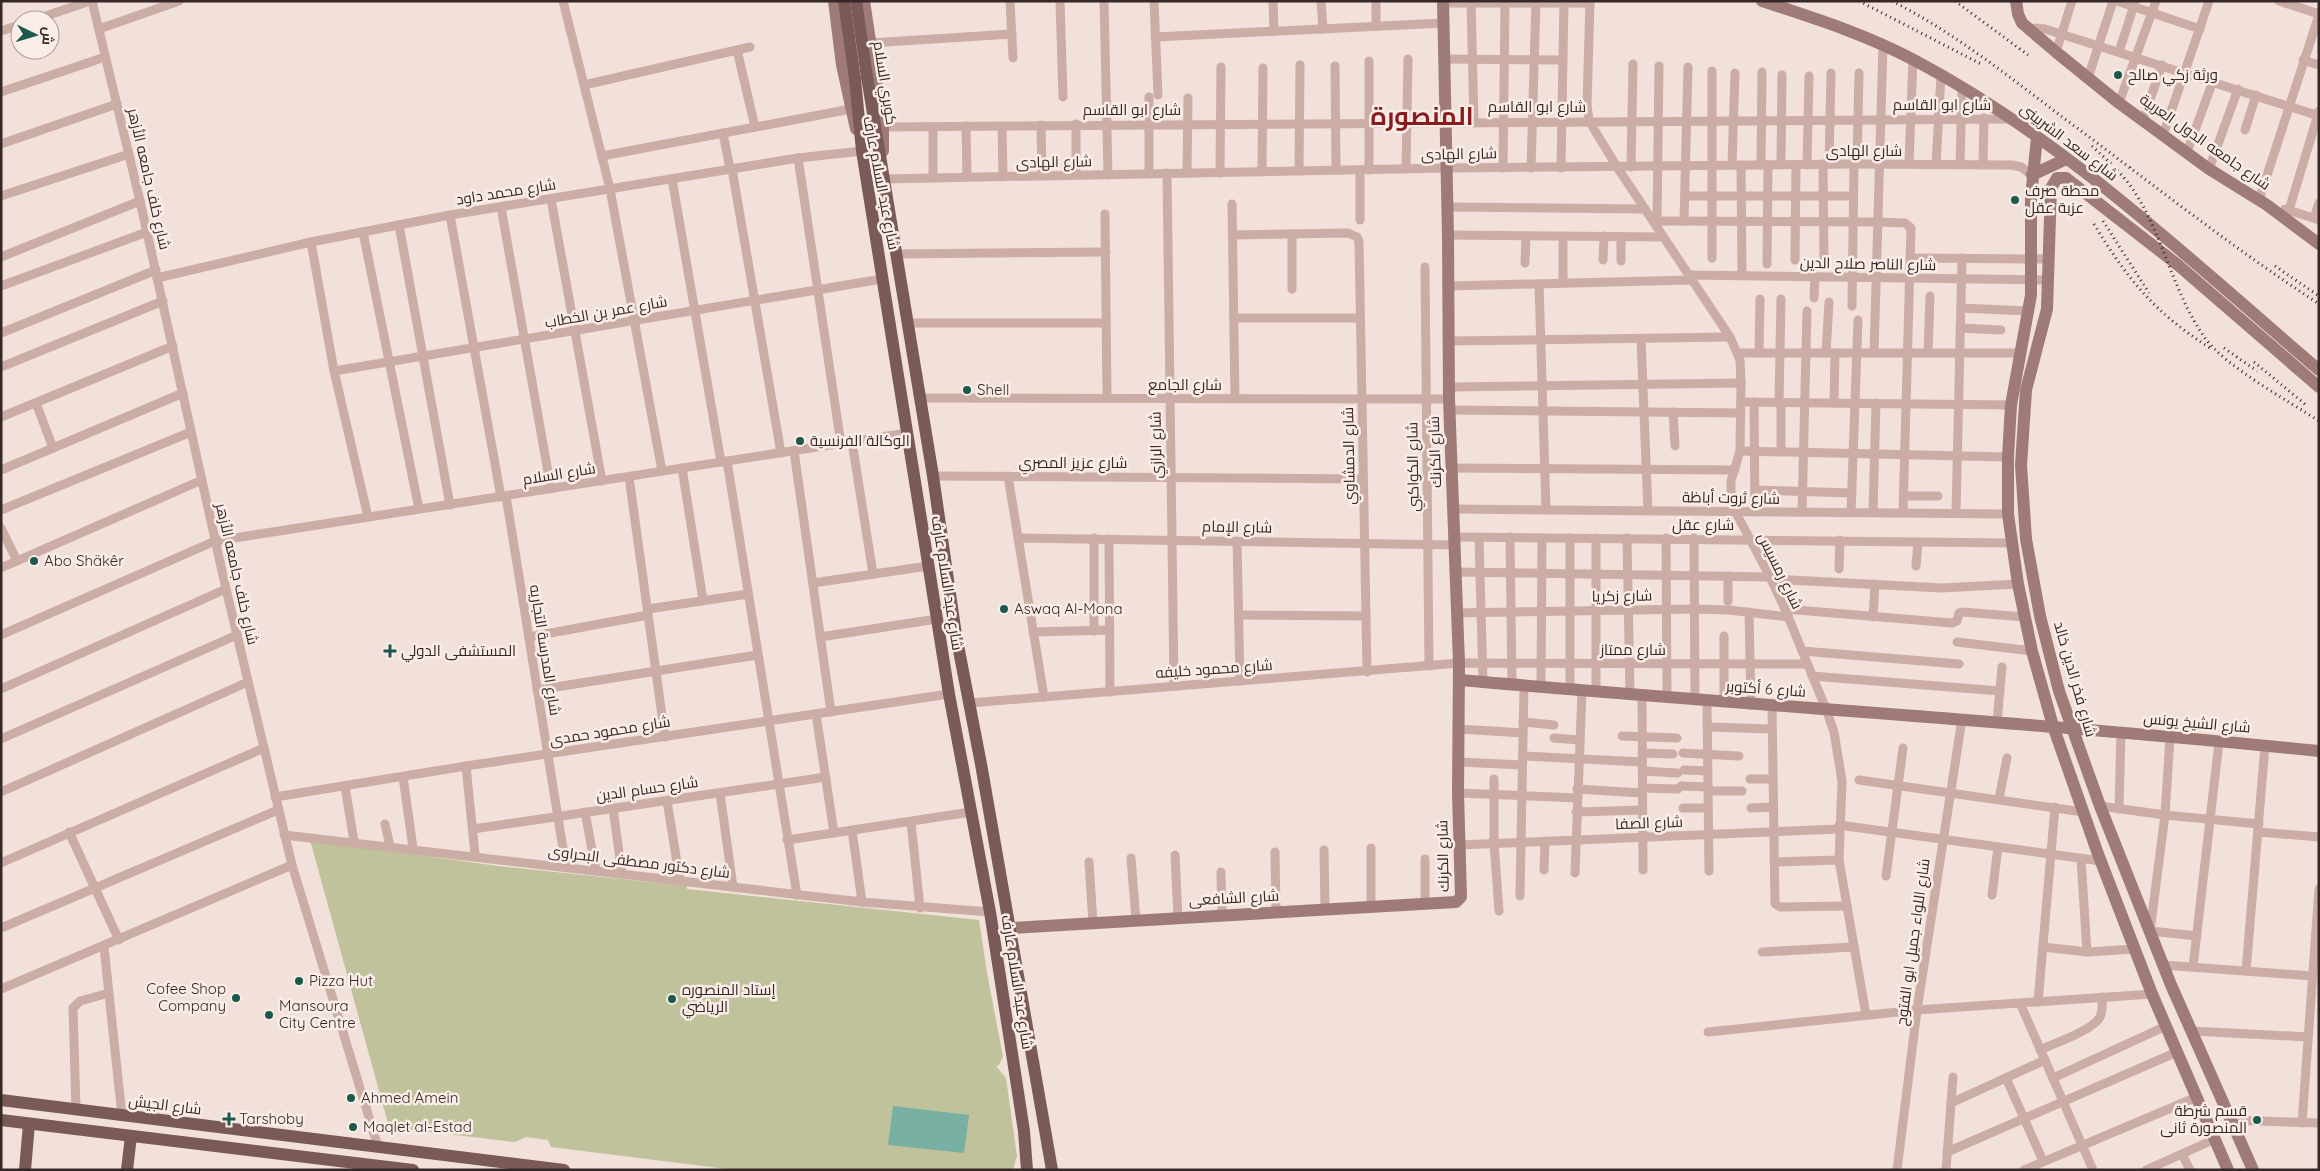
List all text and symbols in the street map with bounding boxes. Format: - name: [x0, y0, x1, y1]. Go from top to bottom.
- north arrow: [10, 10, 60, 60]
- text: ش: [38, 26, 58, 46]
- street label: كوبري السلام: [867, 40, 901, 127]
- place label: ورثة زكي صالح: [2128, 65, 2218, 87]
- marker: ورثة زكي صالح: [2112, 69, 2124, 81]
- street label: شارع جامعه الدول العربية: [2135, 89, 2274, 196]
- street label: شارع ابو القاسم: [1893, 95, 1991, 116]
- street label: شارع ابو القاسم: [1488, 97, 1586, 118]
- street label: شارع سعد الشربينى: [2015, 99, 2122, 186]
- street label: شارع ابو القاسم: [1083, 100, 1181, 121]
- district label: المنصورة: [1370, 100, 1474, 131]
- street label: شارع خلف جامعه الأزهر: [122, 105, 175, 252]
- street label: شارع عبد السلام عارف: [857, 114, 904, 252]
- street label: شارع الهادى: [1826, 141, 1902, 162]
- street label: شارع الهادى: [1421, 143, 1497, 166]
- street label: شارع الهادى: [1016, 151, 1092, 174]
- street label: شارع محمد داود: [455, 174, 557, 211]
- place label: محطة صرف عزبة عقل: [2025, 181, 2099, 218]
- marker: محطة صرف عزبة عقل: [2009, 194, 2021, 206]
- street label: شارع الناصر صلاح الدين: [1800, 253, 1936, 276]
- street label: شارع عمر بن الخطاب: [543, 291, 669, 334]
- street label: شارع الجامع: [1148, 375, 1222, 396]
- place label: Shell: [977, 380, 1009, 399]
- marker: Shell: [961, 384, 973, 396]
- street label: شارع الدمشاوي: [1338, 407, 1362, 505]
- street label: شارع الرازي: [1145, 411, 1169, 479]
- street label: شارع الكرنك: [1424, 416, 1447, 488]
- street label: شارع الكواكبي: [1402, 422, 1426, 512]
- place label: الوكالة الفرنسية: [810, 431, 910, 450]
- marker: الوكالة الفرنسية: [794, 435, 806, 447]
- street label: شارع عزيز المصري: [1019, 453, 1127, 475]
- street label: شارع السلام: [521, 458, 597, 491]
- street label: شارع ثروت أباظة: [1682, 487, 1780, 510]
- street label: شارع خلف جامعه الأزهر: [210, 500, 263, 647]
- street label: شارع عبد السلام عارف: [926, 514, 968, 652]
- street label: شارع عقل: [1672, 515, 1734, 536]
- street label: شارع الإمام: [1202, 516, 1272, 539]
- street label: شارع رمسيس: [1752, 529, 1807, 613]
- place label: Abo Shäkêr: [44, 551, 124, 570]
- marker: Abo Shäkêr: [28, 555, 40, 567]
- street label: شارع المدرسة التجاريه: [524, 583, 565, 717]
- street label: شارع زكريا: [1592, 585, 1652, 608]
- place label: Aswaq Al-Mona: [1014, 599, 1123, 618]
- marker: Aswaq Al-Mona: [998, 603, 1010, 615]
- street label: شارع فخر الدين خالد: [2048, 619, 2101, 740]
- street label: شارع ممتاز: [1599, 640, 1666, 661]
- place label: المستشفى الدولي: [401, 641, 516, 663]
- marker: المستشفى الدولي: [383, 644, 397, 658]
- street label: شارع محمود خليفه: [1155, 655, 1273, 684]
- street label: شارع 6 أكتوبر: [1724, 676, 1807, 703]
- street label: شارع الشيخ يونس: [2142, 708, 2251, 739]
- street label: شارع محمود حمدى: [548, 712, 672, 751]
- street label: شارع حسام الدين: [595, 772, 700, 807]
- street label: شارع الصفا: [1615, 812, 1683, 835]
- street label: شارع الكرنك: [1432, 820, 1455, 892]
- street label: شارع دكتور مصطفى البحراوى: [547, 841, 731, 884]
- street label: شارع اللواء جميل ابو الفتوح: [1891, 857, 1936, 1027]
- street label: شارع الشافعى: [1188, 886, 1280, 911]
- street label: شارع عبد السلام عارف: [996, 913, 1038, 1051]
- place label: Pizza Hut: [309, 971, 373, 990]
- marker: Pizza Hut: [293, 975, 305, 987]
- place label: Cofee Shop Company: [146, 979, 226, 1015]
- place label: إستاد المنصوره الرياضي: [682, 980, 775, 1019]
- marker: Cofee Shop Company: [230, 992, 242, 1004]
- marker: إستاد المنصوره الرياضي: [666, 993, 678, 1005]
- place label: Mansoura City Centre: [279, 996, 356, 1032]
- marker: Mansoura City Centre: [263, 1009, 275, 1021]
- place label: Ahmed Amein: [361, 1088, 458, 1107]
- street label: شارع الجيش: [127, 1091, 203, 1120]
- marker: Ahmed Amein: [345, 1092, 357, 1104]
- place label: قسم شرطة المنصورة ثانى: [2160, 1101, 2247, 1138]
- place label: Tarshoby: [239, 1109, 304, 1128]
- marker: Tarshoby: [223, 1113, 235, 1125]
- marker: قسم شرطة المنصورة ثانى: [2251, 1114, 2263, 1126]
- place label: Maqlet al-Estad: [363, 1117, 472, 1136]
- marker: Maqlet al-Estad: [347, 1121, 359, 1133]

